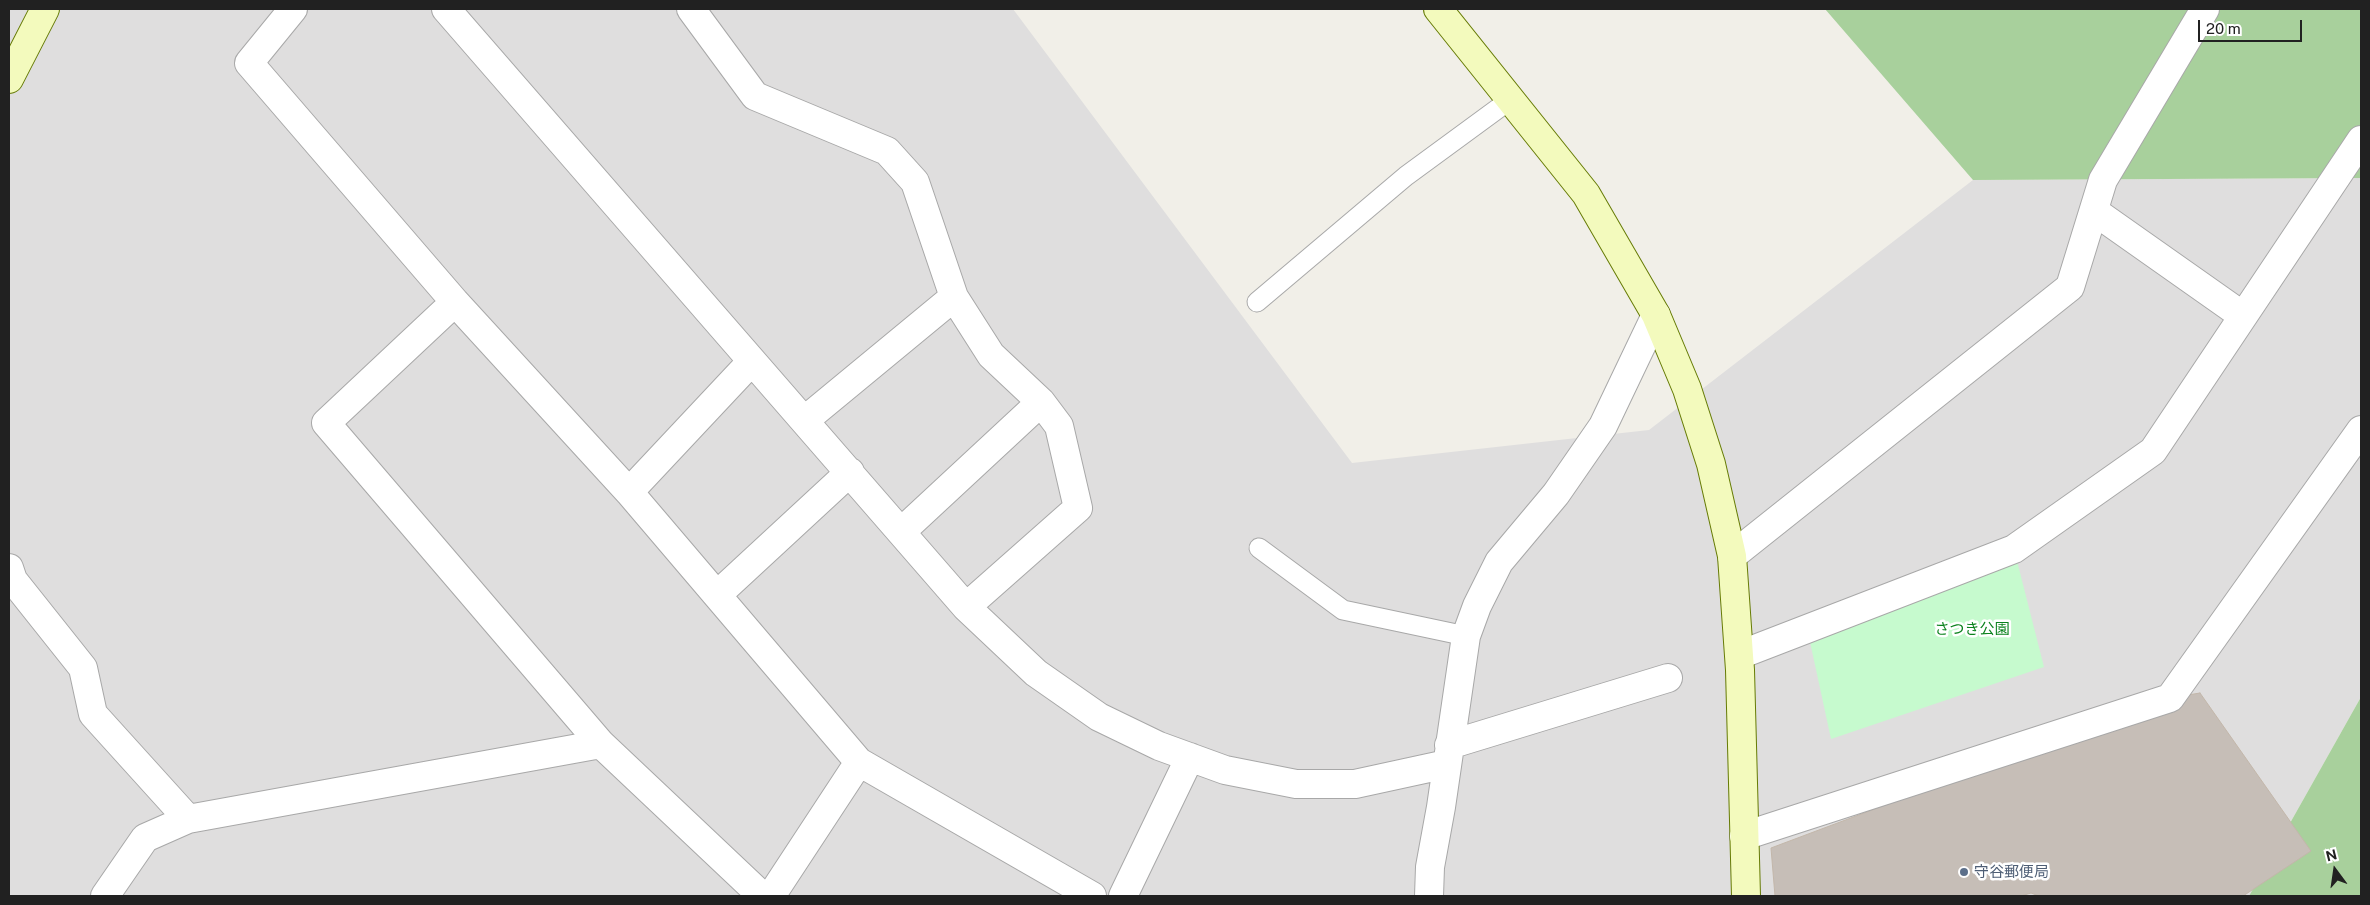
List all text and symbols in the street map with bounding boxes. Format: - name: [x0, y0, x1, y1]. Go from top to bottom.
- scale bar: [2200, 10, 2304, 42]
- text: 20 m: [2206, 20, 2241, 37]
- park label: さつき公園: [1935, 620, 2009, 638]
- north arrow: [2310, 845, 2360, 895]
- text: N: [2324, 846, 2339, 865]
- place label: 守谷郵便局: [1974, 863, 2049, 881]
- marker: 守谷郵便局: [1958, 866, 1970, 878]

